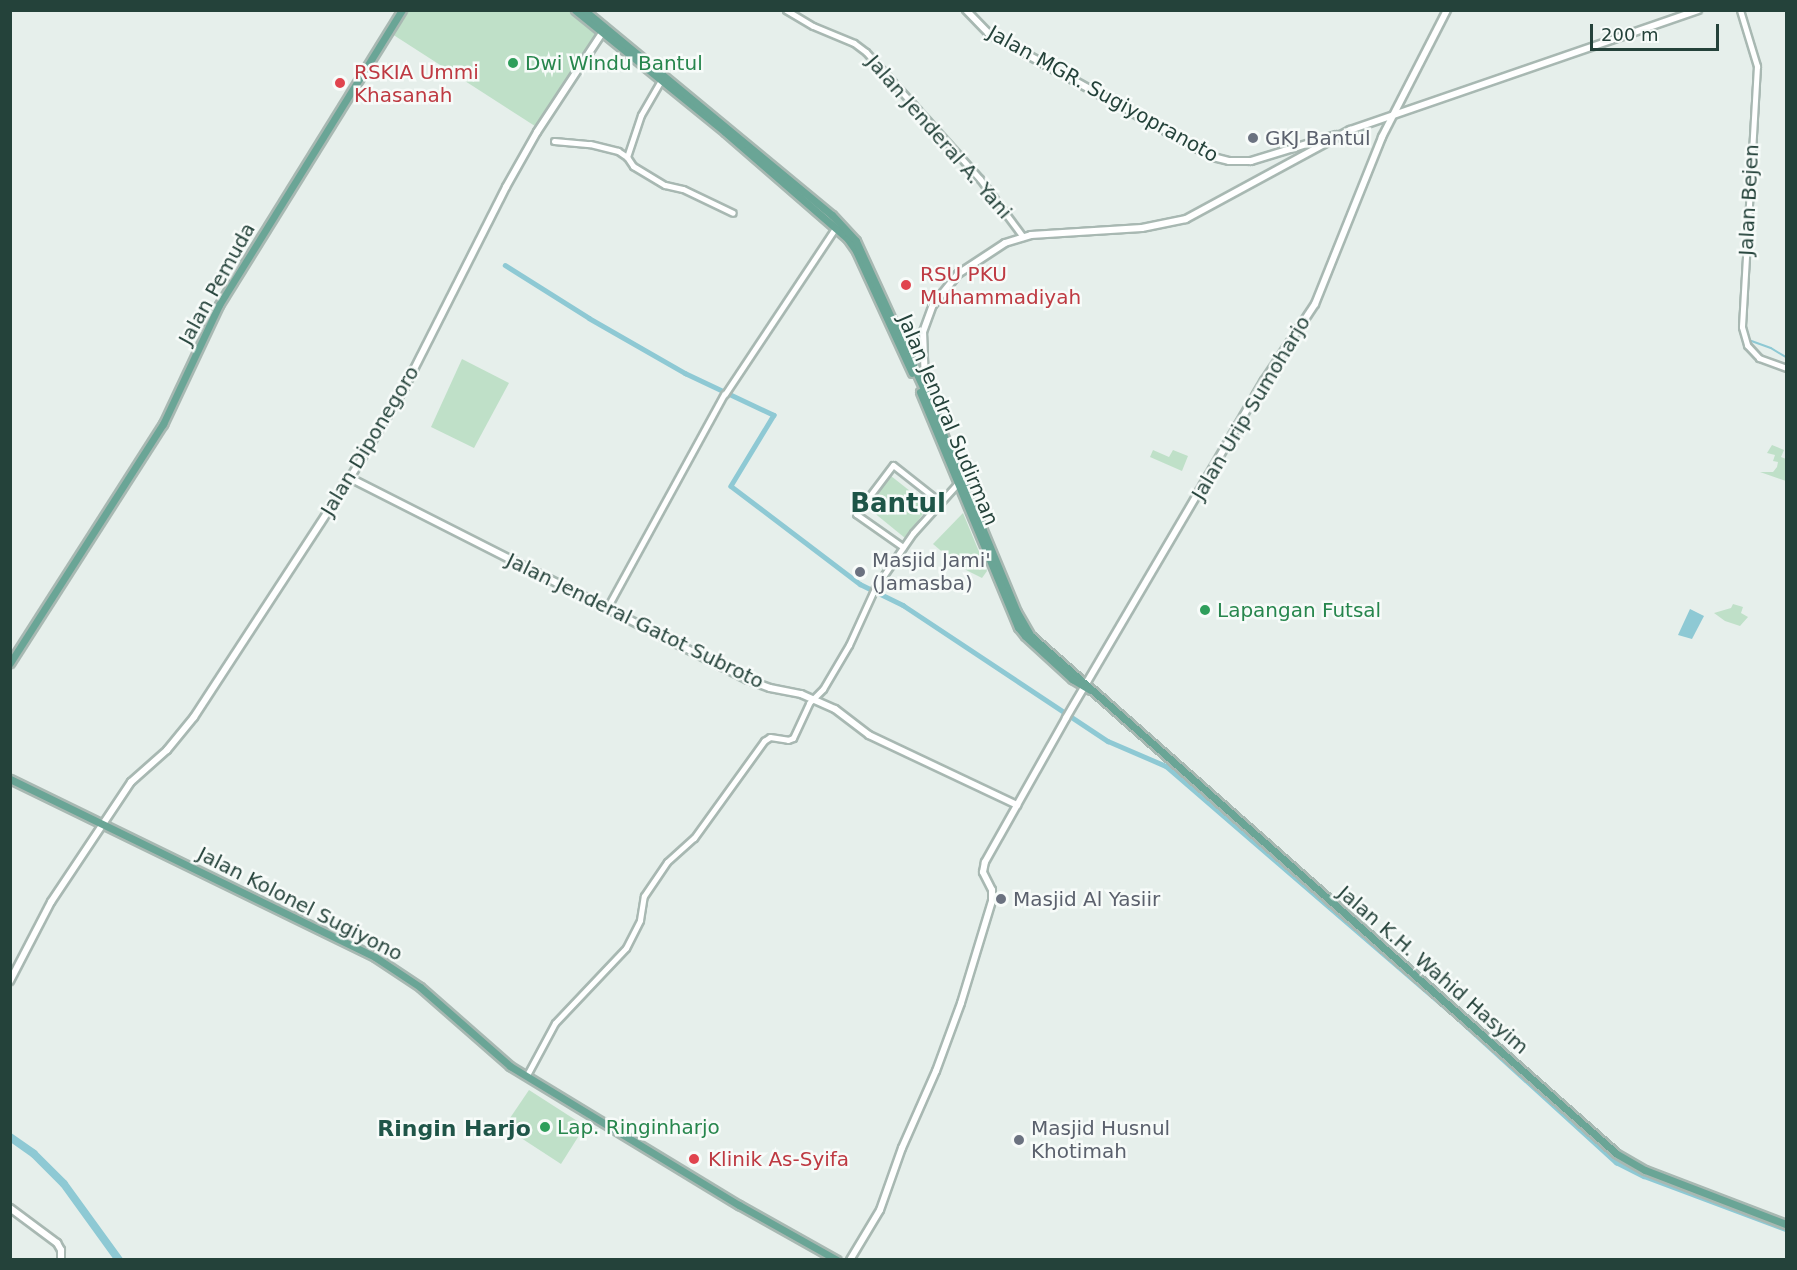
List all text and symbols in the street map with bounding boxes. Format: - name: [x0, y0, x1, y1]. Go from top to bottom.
- scale bar: [1593, 12, 1722, 50]
- street label: Jalan MGR. Sugiyopranoto: [984, 21, 1222, 167]
- text: 200 m: [1601, 24, 1659, 45]
- street label: Jalan Jenderal A. Yani: [861, 50, 1017, 224]
- place label: Dwi Windu Bantul: [525, 51, 703, 75]
- marker: Dwi Windu Bantul: [506, 56, 520, 70]
- place label: RSKIA Ummi Khasanah: [354, 60, 479, 107]
- marker: RSKIA Ummi Khasanah: [331, 74, 349, 92]
- place label: GKJ Bantul: [1265, 126, 1371, 150]
- marker: GKJ Bantul: [1246, 131, 1260, 145]
- street label: Jalan Bejen: [1734, 144, 1764, 256]
- street label: Jalan Pemuda: [174, 219, 260, 349]
- place label: RSU PKU Muhammadiyah: [920, 262, 1081, 309]
- marker: RSU PKU Muhammadiyah: [897, 276, 915, 294]
- street label: Jalan Jendral Sudirman: [893, 311, 1003, 529]
- street label: Jalan Urip Sumoharjo: [1187, 312, 1315, 504]
- street label: Jalan Diponegoro: [316, 362, 424, 520]
- district label: Bantul: [850, 488, 946, 520]
- street label: Jalan Jenderal Gatot Subroto: [502, 548, 768, 694]
- place label: Masjid Jami' (Jamasba): [872, 548, 991, 595]
- marker: Masjid Jami' (Jamasba): [853, 565, 867, 579]
- place label: Lapangan Futsal: [1217, 598, 1381, 622]
- marker: Lapangan Futsal: [1198, 603, 1212, 617]
- street label: Jalan Kolonel Sugiyono: [194, 842, 406, 966]
- street label: Jalan K.H. Wahid Hasyim: [1333, 881, 1533, 1059]
- place label: Masjid Al Yasiir: [1013, 887, 1160, 911]
- marker: Masjid Al Yasiir: [994, 892, 1008, 906]
- place label: Lap. Ringinharjo: [557, 1115, 720, 1139]
- district label: Ringin Harjo: [377, 1116, 531, 1142]
- place label: Masjid Husnul Khotimah: [1031, 1116, 1170, 1163]
- marker: Lap. Ringinharjo: [538, 1120, 552, 1134]
- marker: Masjid Husnul Khotimah: [1012, 1133, 1026, 1147]
- place label: Klinik As-Syifa: [708, 1147, 849, 1171]
- marker: Klinik As-Syifa: [685, 1150, 703, 1168]

